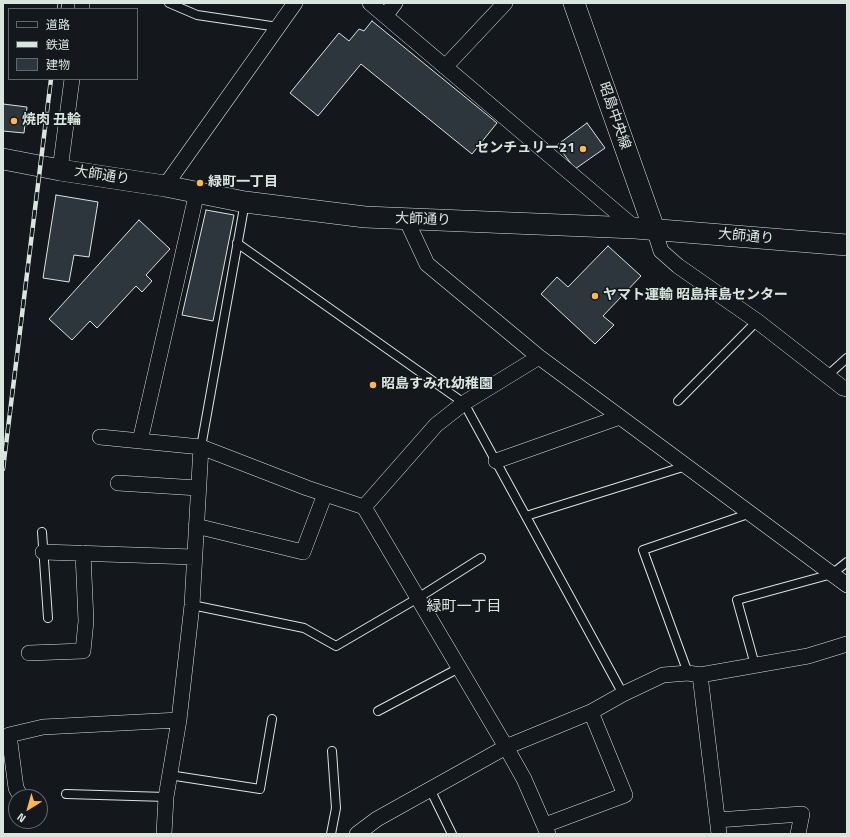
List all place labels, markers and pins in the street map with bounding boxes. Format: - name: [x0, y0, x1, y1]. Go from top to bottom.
- place label: 焼肉 丑輪: [22, 113, 81, 129]
- marker: 焼肉 丑輪: [9, 116, 19, 126]
- place label: センチュリー21: [475, 141, 575, 157]
- marker: センチュリー21: [578, 144, 588, 154]
- place label: 緑町一丁目: [208, 175, 278, 191]
- marker: 緑町一丁目: [195, 178, 205, 188]
- place label: ヤマト運輸 昭島拝島センター: [603, 288, 788, 304]
- marker: ヤマト運輸 昭島拝島センター: [590, 291, 600, 301]
- place label: 昭島すみれ幼稚園: [381, 377, 493, 393]
- marker: 昭島すみれ幼稚園: [368, 380, 378, 390]

